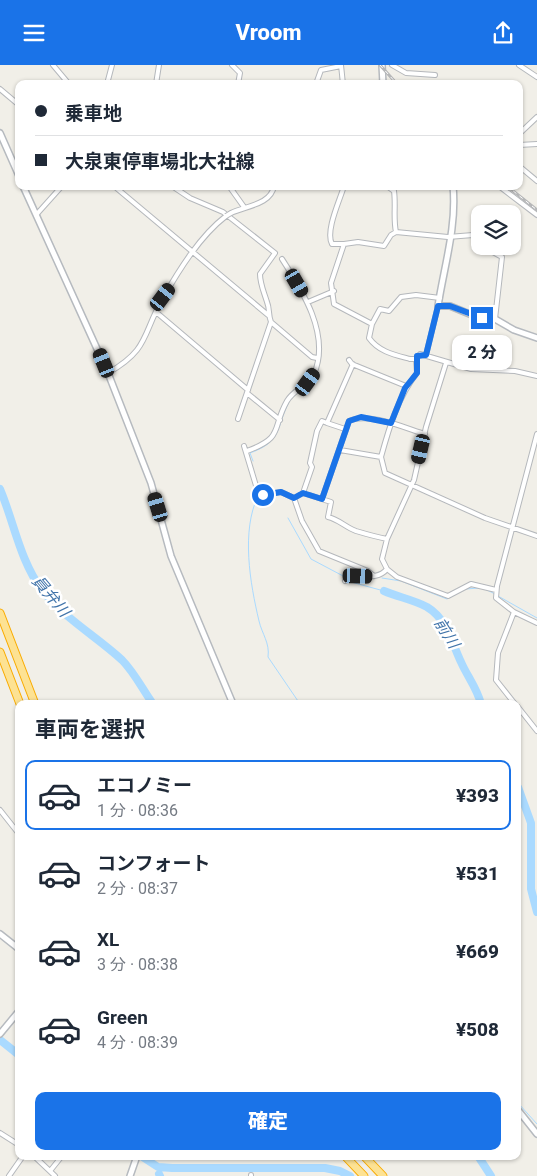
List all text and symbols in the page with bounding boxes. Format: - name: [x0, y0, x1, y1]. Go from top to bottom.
- icon: menu: [20, 19, 48, 47]
- icon: share: [489, 19, 517, 47]
- text: Vroom: [236, 20, 301, 45]
- text: 乗車地: [65, 102, 122, 125]
- text: 大泉東停車場北大社線: [65, 150, 255, 173]
- map controls: [471, 205, 521, 255]
- button: layers: [471, 205, 521, 255]
- car: [283, 266, 310, 300]
- car: [147, 281, 178, 313]
- route end: [471, 307, 493, 329]
- callout: 2 分: [452, 335, 512, 371]
- text: 2 分: [467, 343, 497, 362]
- car: [91, 346, 116, 380]
- car: [293, 365, 322, 399]
- car: [410, 433, 431, 465]
- route start: [252, 484, 274, 506]
- car: [146, 490, 169, 524]
- car: [342, 568, 373, 584]
- water label: 員弁川: [28, 572, 75, 622]
- water label: 前川: [430, 614, 465, 653]
- text: 車両を選択: [35, 717, 145, 742]
- icon: car: [37, 773, 82, 818]
- text: エコノミー: [97, 774, 192, 797]
- text: ¥393: [456, 784, 499, 807]
- text: 1 分 · 08:36: [97, 801, 178, 820]
- icon: car: [37, 851, 82, 896]
- text: コンフォート: [97, 852, 210, 875]
- text: ¥531: [456, 862, 499, 885]
- text: 2 分 · 08:37: [97, 879, 178, 898]
- text: XL: [97, 928, 119, 951]
- icon: car: [37, 929, 82, 974]
- text: ¥669: [456, 940, 499, 963]
- text: 3 分 · 08:38: [97, 955, 178, 974]
- text: Green: [97, 1006, 148, 1029]
- icon: car: [37, 1007, 82, 1052]
- text: ¥508: [456, 1018, 499, 1041]
- text: 4 分 · 08:39: [97, 1033, 178, 1052]
- button: 確定: [35, 1092, 501, 1150]

